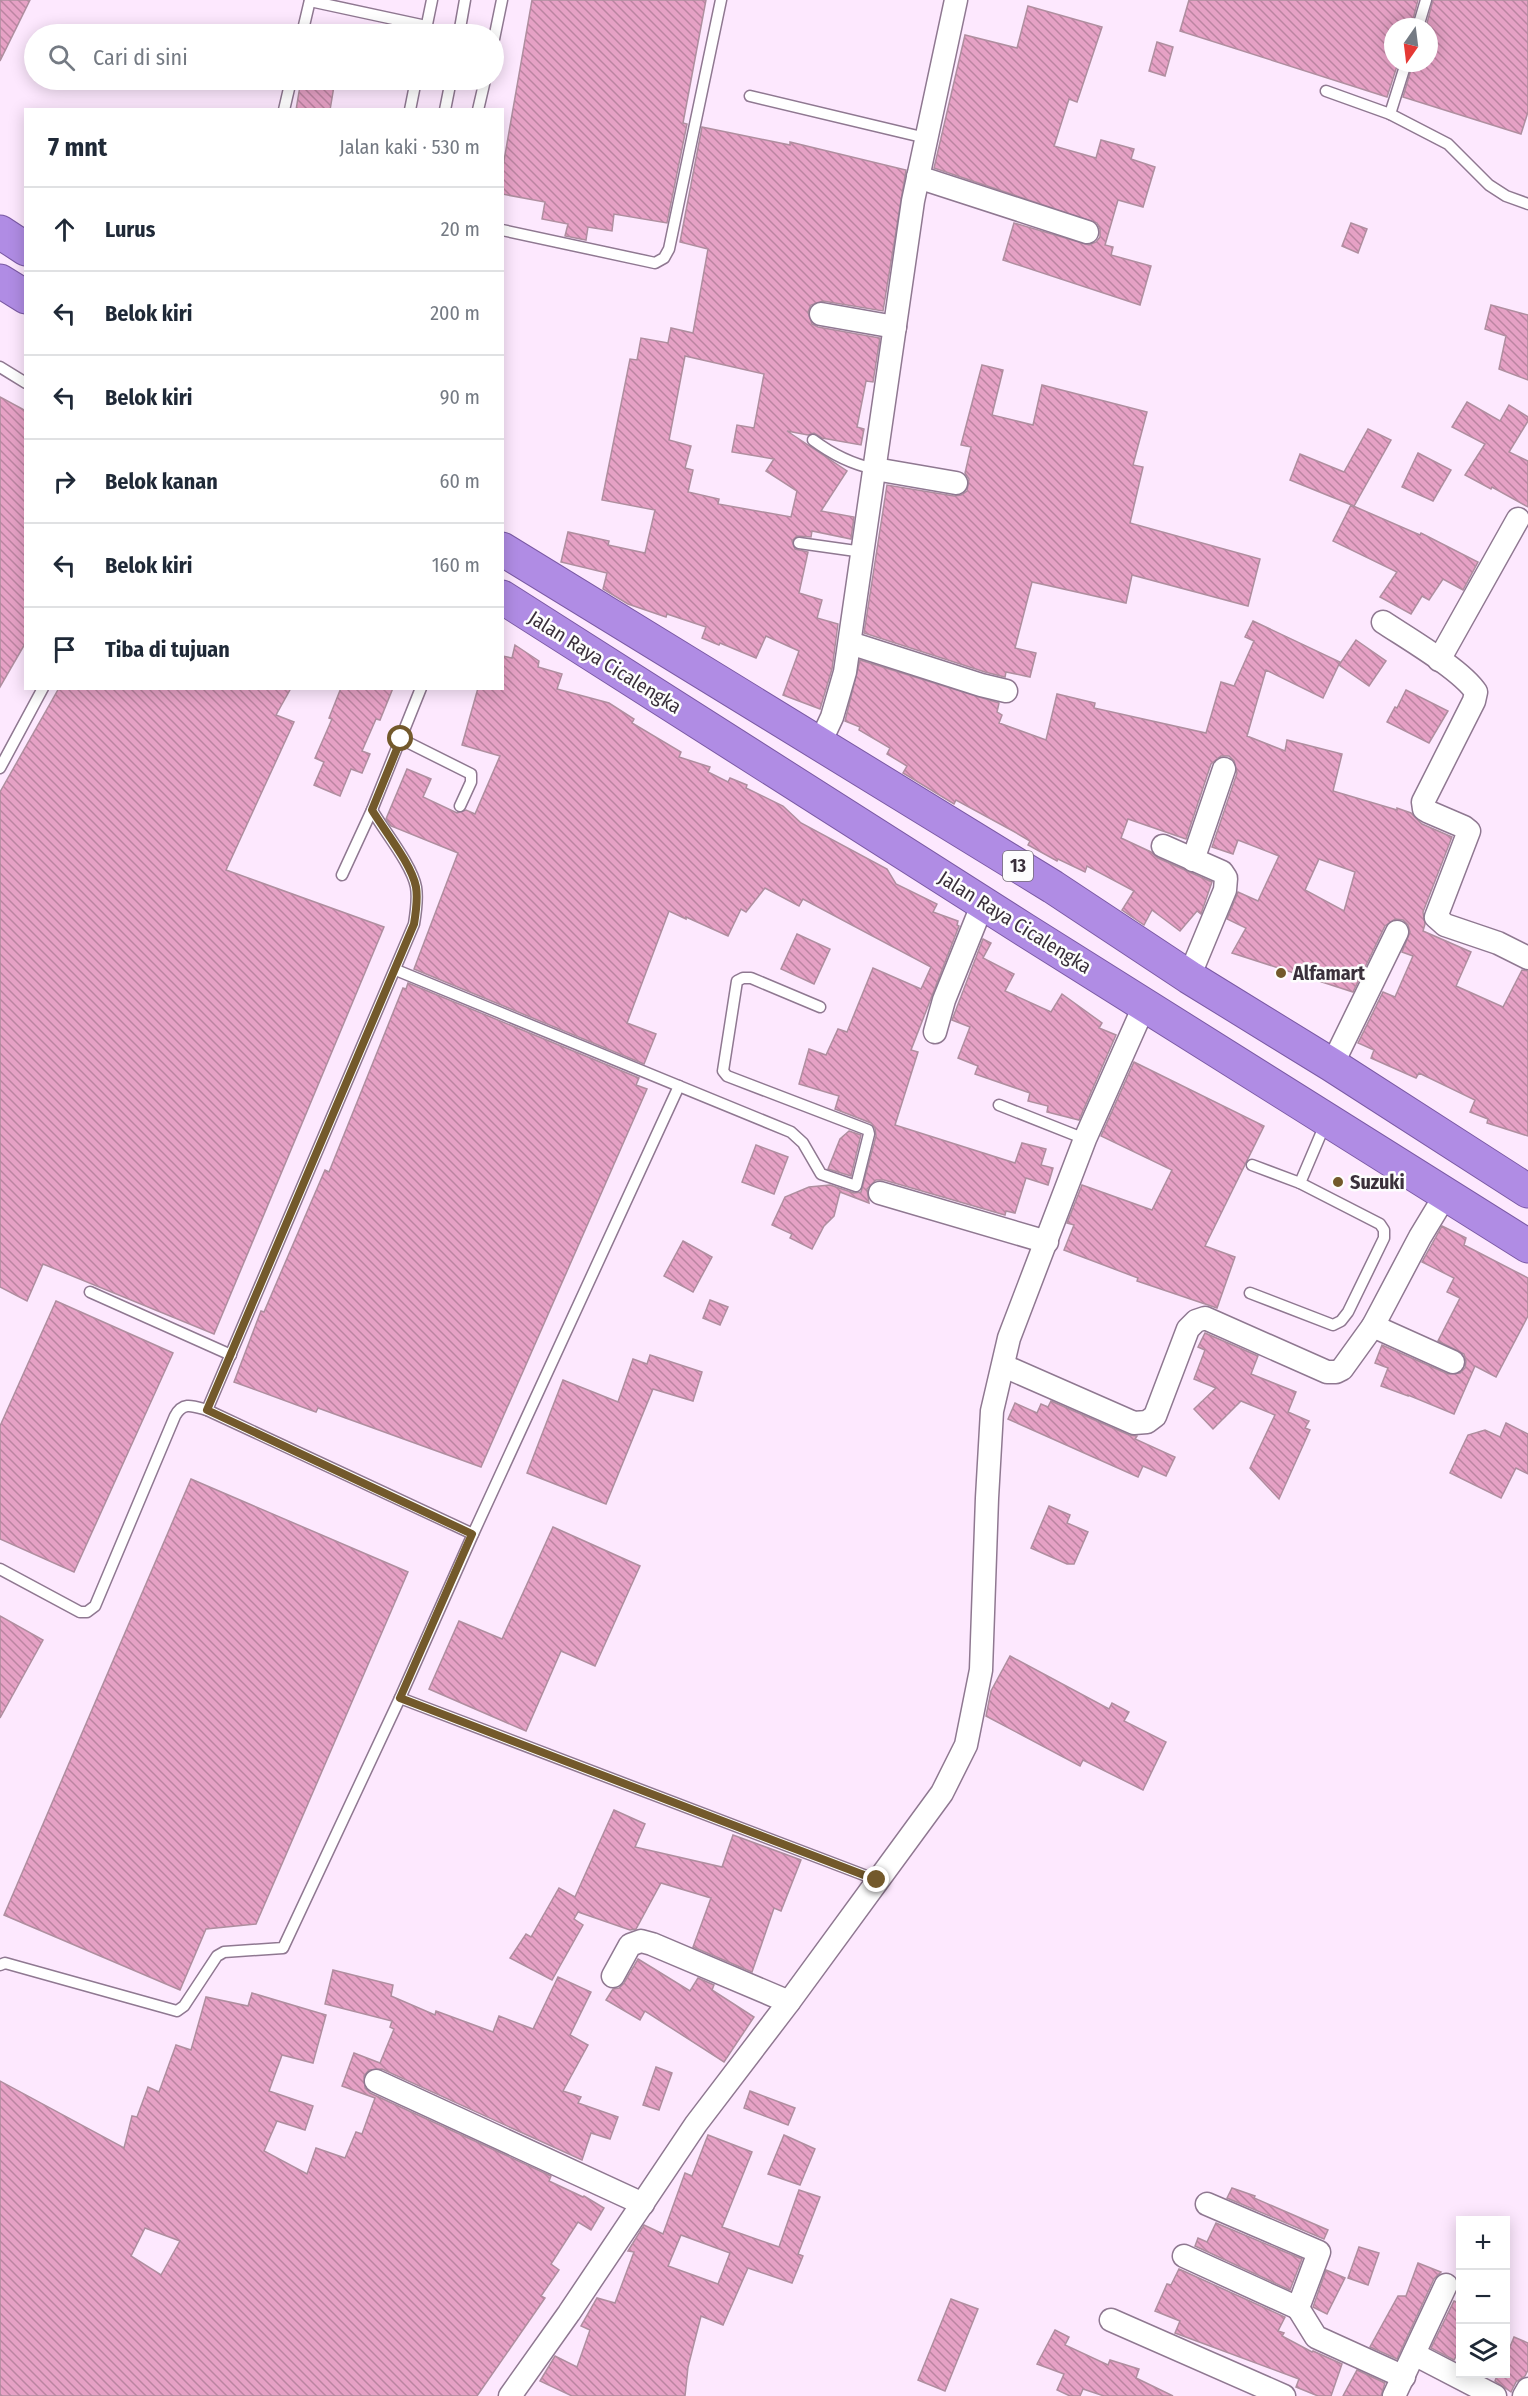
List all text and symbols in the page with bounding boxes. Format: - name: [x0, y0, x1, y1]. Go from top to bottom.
- north arrow: [1384, 18, 1438, 72]
- search box: [24, 24, 504, 90]
- icon: search: [45, 41, 78, 74]
- text: Cari di sini: [93, 44, 188, 71]
- text: 7 mnt: [48, 132, 107, 163]
- text: Jalan kaki · 530 m: [339, 135, 480, 159]
- icon: ahead: [48, 213, 81, 246]
- text: Lurus: [105, 216, 155, 243]
- text: 20 m: [441, 217, 480, 241]
- icon: left: [48, 297, 81, 330]
- text: Belok kiri: [105, 300, 193, 327]
- text: 200 m: [430, 301, 480, 325]
- icon: left: [48, 381, 81, 414]
- text: Belok kiri: [105, 384, 193, 411]
- text: 90 m: [440, 385, 480, 409]
- icon: right: [48, 465, 81, 498]
- text: Belok kanan: [105, 468, 218, 495]
- text: 60 m: [440, 469, 480, 493]
- icon: left: [48, 549, 81, 582]
- text: Belok kiri: [105, 552, 193, 579]
- text: 160 m: [432, 553, 480, 577]
- street label: Jalan Raya Cicalengka: [524, 605, 686, 719]
- icon: arrive: [48, 633, 81, 666]
- text: Tiba di tujuan: [105, 636, 230, 663]
- route start: [387, 725, 413, 751]
- road number: 13: [1003, 851, 1033, 881]
- street label: Jalan Raya Cicalengka: [934, 865, 1096, 979]
- place label: Alfamart: [1292, 961, 1366, 985]
- marker: Alfamart: [1274, 966, 1288, 980]
- place label: Suzuki: [1350, 1170, 1405, 1194]
- marker: Suzuki: [1331, 1175, 1345, 1189]
- route end: [863, 1866, 889, 1892]
- map controls: [1456, 2216, 1510, 2378]
- button: +: [1456, 2216, 1510, 2270]
- button: −: [1456, 2270, 1510, 2324]
- button: layers: [1456, 2324, 1510, 2378]

